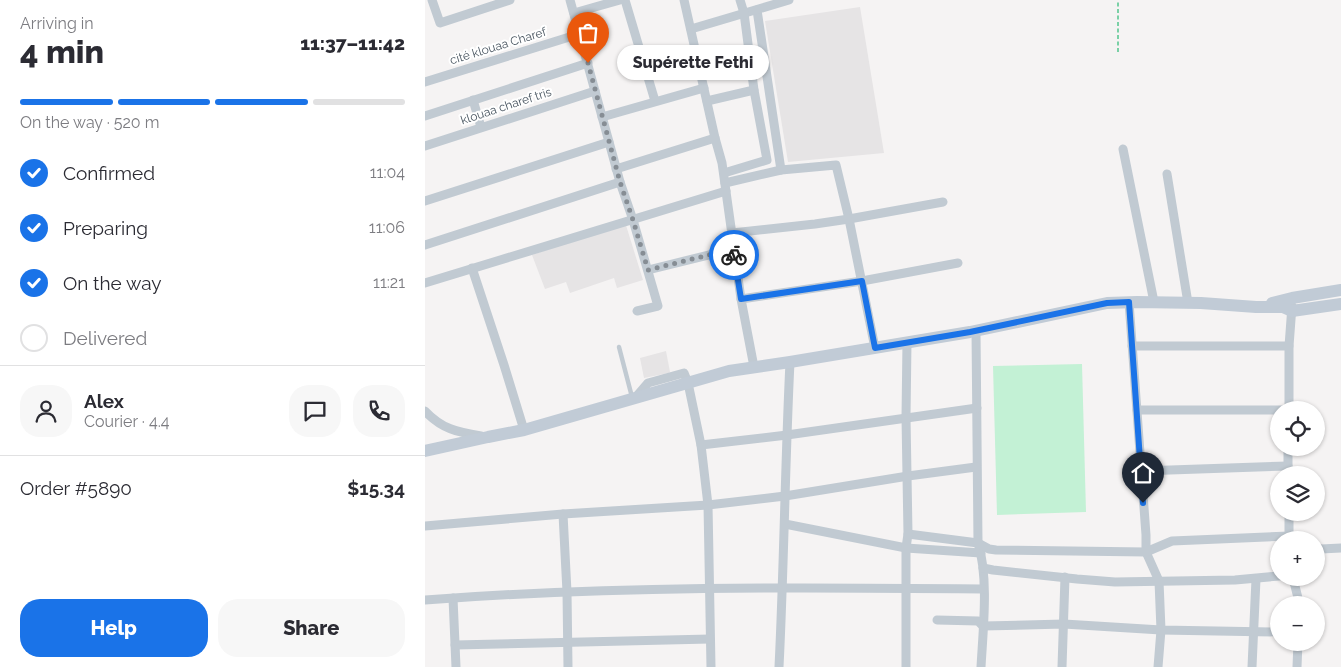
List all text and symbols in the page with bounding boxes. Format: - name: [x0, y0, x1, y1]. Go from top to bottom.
- pin: [567, 12, 609, 63]
- text: Arriving in: [20, 14, 94, 33]
- icon: bag: [574, 19, 602, 47]
- street label: cité klouaa Charef: [448, 24, 549, 67]
- text: 11:37–11:42: [300, 32, 405, 54]
- text: 4 min: [20, 33, 104, 70]
- callout: Supérette Fethi: [618, 46, 771, 80]
- text: Supérette Fethi: [633, 53, 753, 72]
- street label: klouaa charef tris: [459, 85, 553, 127]
- text: On the way · 520 m: [20, 113, 159, 132]
- icon: check: [20, 159, 48, 187]
- text: Confirmed: [63, 162, 155, 184]
- text: 11:04: [370, 163, 405, 182]
- icon: check: [20, 214, 48, 242]
- text: Preparing: [63, 217, 148, 239]
- text: 11:06: [369, 218, 405, 237]
- courier: [709, 230, 759, 280]
- icon: bike: [720, 241, 748, 269]
- icon: check: [20, 269, 48, 297]
- text: On the way: [63, 272, 162, 294]
- text: 11:21: [373, 273, 405, 292]
- text: Delivered: [63, 327, 147, 349]
- button: person: [20, 385, 72, 437]
- button: chat: [289, 385, 341, 437]
- button: phone: [353, 385, 405, 437]
- text: Alex: [84, 390, 124, 412]
- map controls: [1270, 401, 1325, 651]
- button: locate: [1270, 401, 1325, 456]
- text: Courier · 4.4: [84, 412, 169, 431]
- pin: [1122, 452, 1164, 503]
- icon: home: [1129, 459, 1157, 487]
- button: layers: [1270, 466, 1325, 521]
- text: Order #5890: [20, 477, 132, 499]
- text: $15.34: [347, 477, 405, 499]
- button: +: [1270, 531, 1325, 586]
- button: −: [1270, 596, 1325, 651]
- button: Help: [20, 599, 208, 657]
- button: Share: [218, 599, 405, 657]

